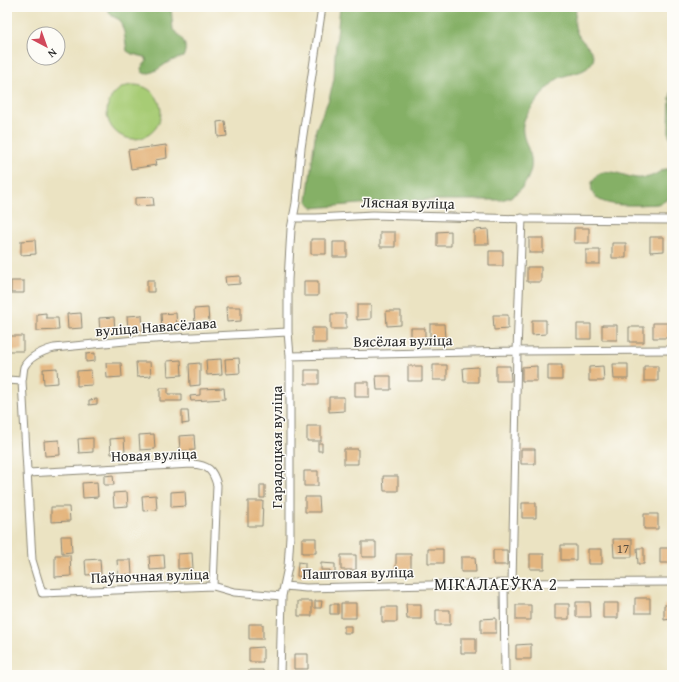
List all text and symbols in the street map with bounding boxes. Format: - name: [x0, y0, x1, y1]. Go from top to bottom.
- north arrow: [26, 26, 66, 66]
- text: N: [44, 45, 61, 62]
- street label: Лясная вуліца: [361, 191, 456, 214]
- street label: вуліца Навасёлава: [95, 312, 218, 341]
- street label: Вясёлая вуліца: [353, 329, 454, 352]
- street label: Гарадоцкая вуліца: [266, 385, 287, 508]
- street label: Новая вуліца: [111, 442, 198, 466]
- house number: 17: [617, 539, 629, 558]
- street label: Паштовая вуліца: [302, 561, 415, 584]
- street label: Паўночная вуліца: [90, 563, 211, 588]
- district label: МІКАЛАЕЎКА 2: [434, 571, 558, 596]

